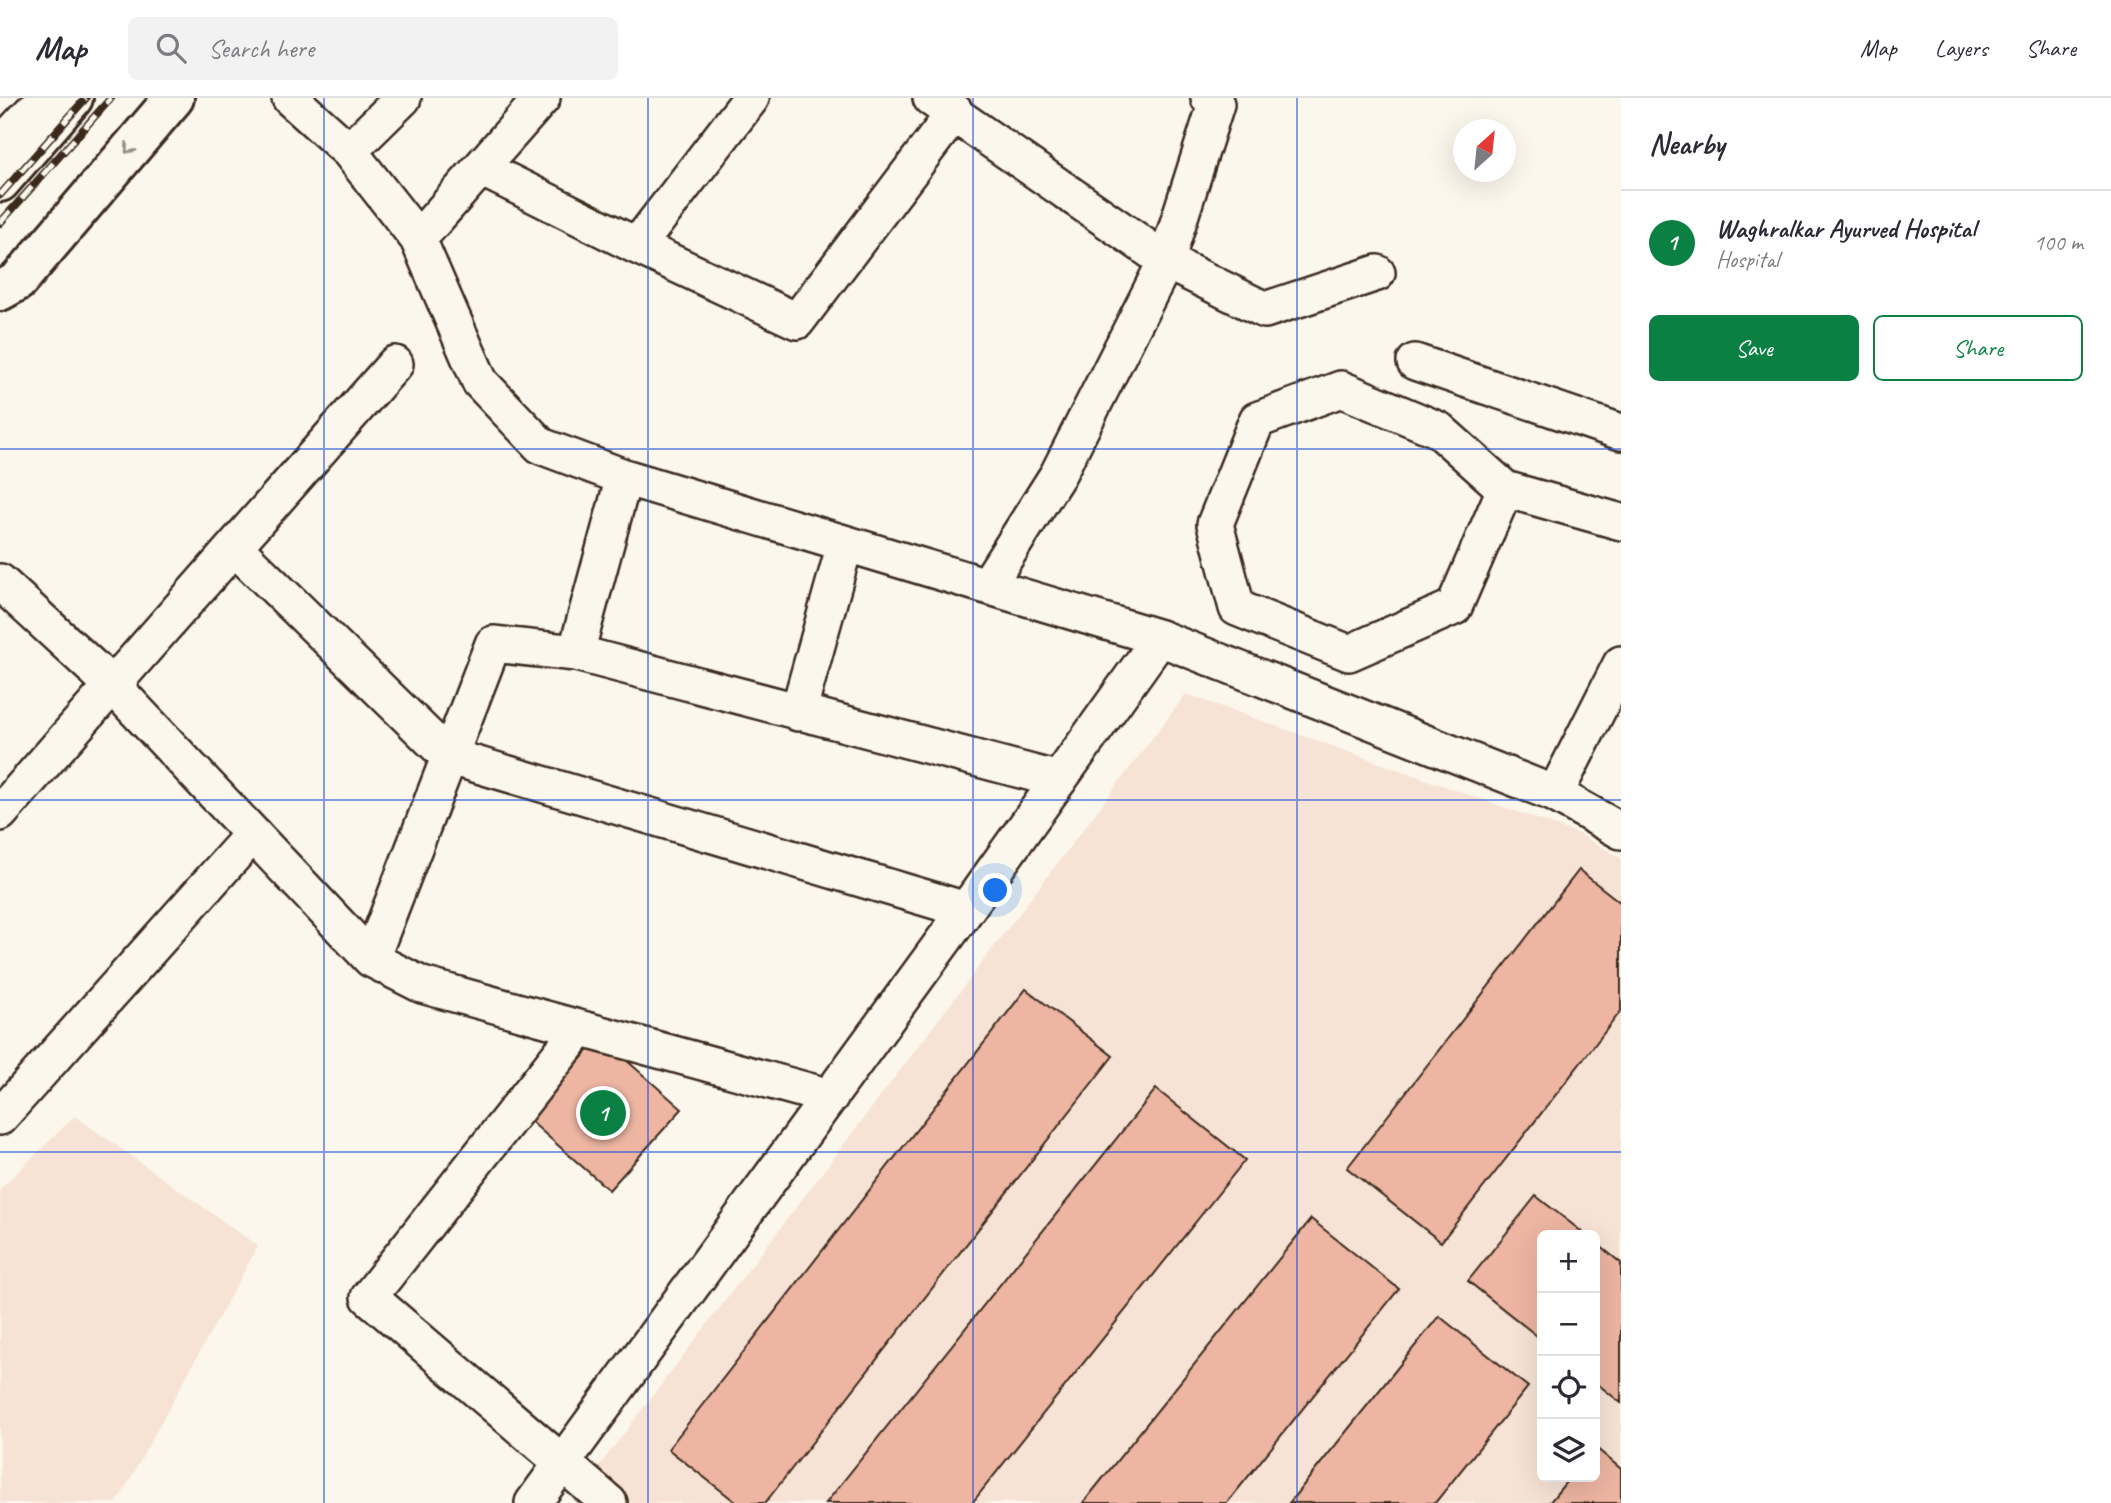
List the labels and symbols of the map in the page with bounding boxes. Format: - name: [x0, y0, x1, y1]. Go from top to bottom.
- north arrow: [1453, 119, 1516, 182]
- one-way arrow: [125, 141, 137, 154]
- your location: [978, 873, 1012, 907]
- pin: 1: [580, 1087, 626, 1139]

